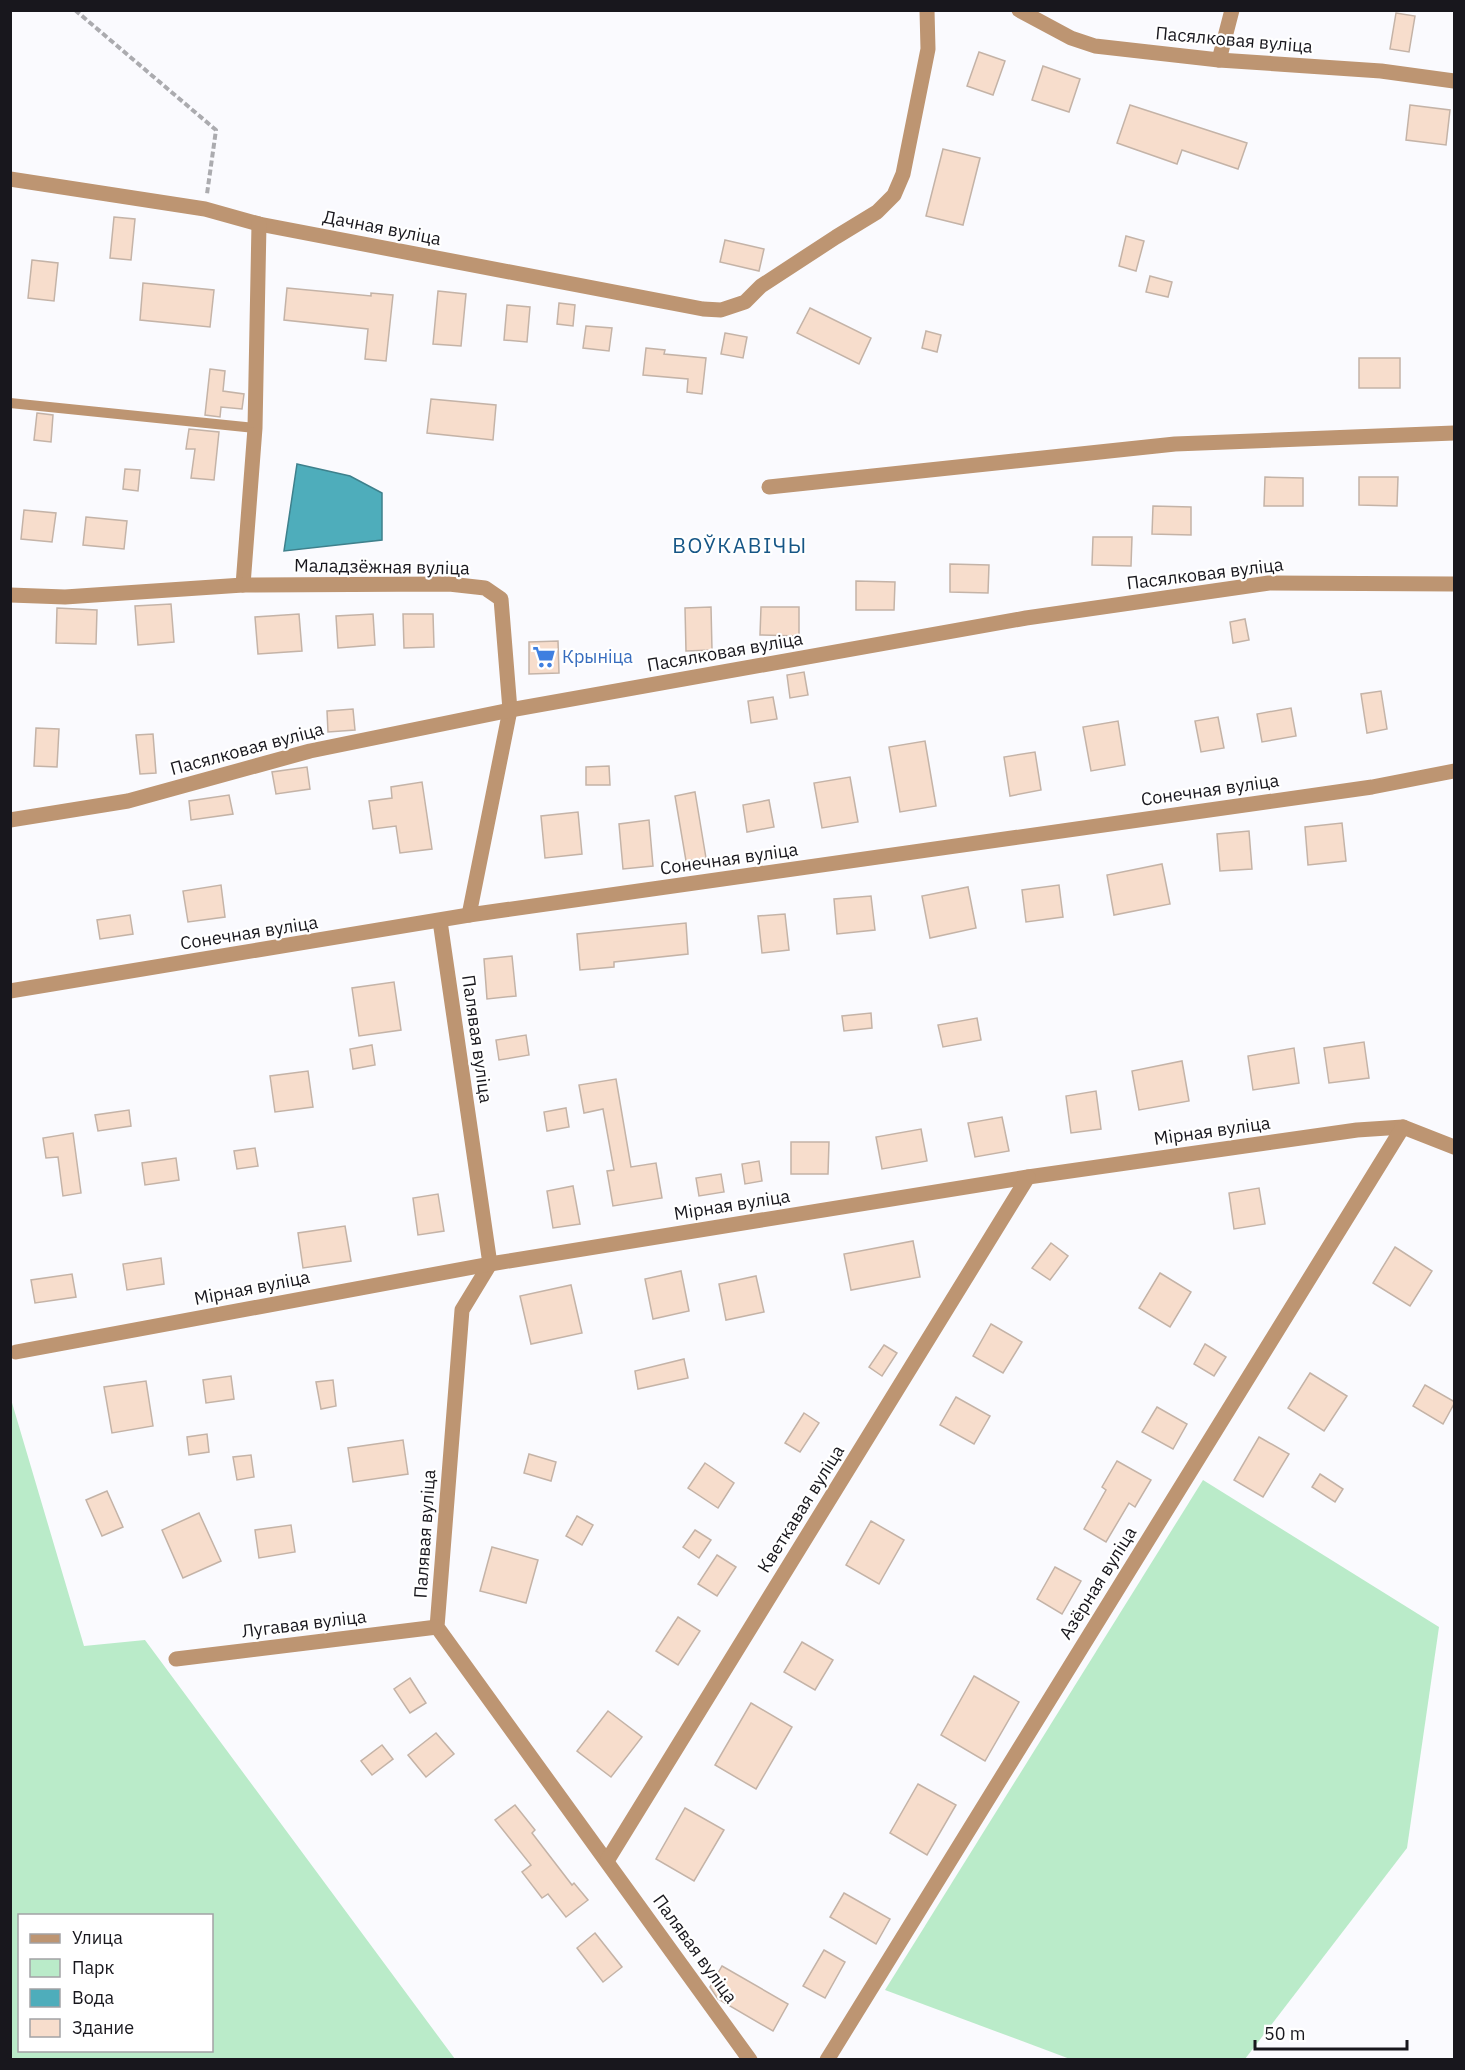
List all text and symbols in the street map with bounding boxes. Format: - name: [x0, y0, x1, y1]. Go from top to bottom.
- street label: Пасялковая вуліца: [1154, 21, 1314, 58]
- street label: Дачная вуліца: [321, 205, 443, 250]
- district label: ВОЎКАВІЧЫ: [672, 531, 808, 559]
- street label: Пасялковая вуліца: [1125, 552, 1285, 595]
- street label: Маладзёжная вуліца: [294, 553, 470, 580]
- street label: Пасялковая вуліца: [645, 626, 805, 677]
- supermarket icon: Крыніца: [531, 644, 557, 670]
- place label: Крыніца: [562, 645, 633, 668]
- street label: Пасялковая вуліца: [168, 717, 326, 780]
- street label: Сонечная вуліца: [1139, 768, 1281, 811]
- street label: Сонечная вуліца: [658, 837, 800, 880]
- street label: Сонечная вуліца: [178, 910, 320, 955]
- street label: Палявая вуліца: [457, 973, 498, 1105]
- street label: Мірная вуліца: [1152, 1111, 1272, 1150]
- street label: Мірная вуліца: [672, 1184, 792, 1225]
- street label: Мірная вуліца: [192, 1265, 312, 1310]
- street label: Кветкавая вуліца: [752, 1440, 849, 1577]
- street label: Палявая вуліца: [409, 1468, 441, 1599]
- street label: Азёрная вуліца: [1054, 1522, 1142, 1643]
- street label: Лугавая вуліца: [240, 1604, 368, 1643]
- street label: Палявая вуліца: [648, 1890, 743, 2008]
- legend: [18, 1914, 213, 2052]
- text: Улица: [72, 1926, 123, 1949]
- text: Парк: [72, 1956, 115, 1979]
- text: Вода: [72, 1986, 115, 2009]
- scale bar: [1255, 2013, 1406, 2051]
- text: Здание: [72, 2016, 134, 2039]
- text: 50 m: [1264, 2022, 1306, 2045]

